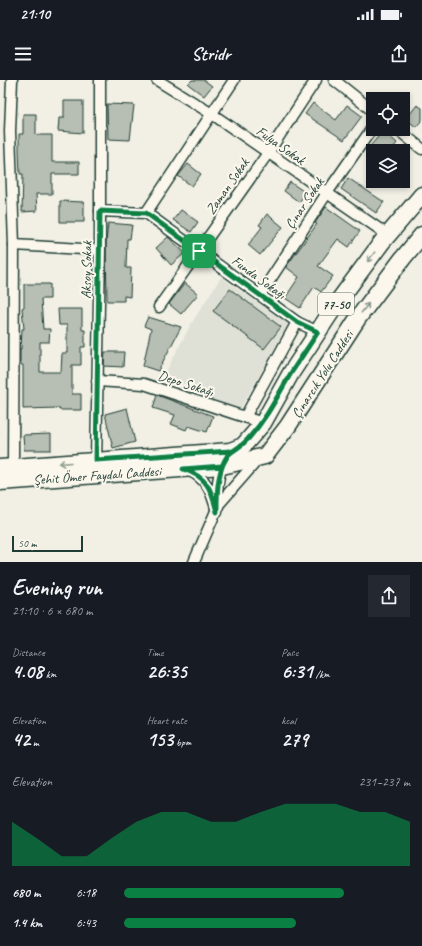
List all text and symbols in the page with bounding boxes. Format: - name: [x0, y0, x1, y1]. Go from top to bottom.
- text: 21:10: [20, 5, 50, 24]
- icon: menu: [12, 43, 34, 65]
- text: Stridr: [192, 43, 230, 65]
- icon: share: [388, 43, 410, 65]
- map controls: [366, 92, 410, 188]
- button: locate: [366, 92, 410, 136]
- street label: Fulya Sokak: [253, 122, 310, 169]
- button: layers: [366, 144, 410, 188]
- street label: Zaman Sokak: [202, 153, 254, 218]
- street label: Çınar Sokak: [281, 173, 329, 232]
- pin: [182, 234, 216, 268]
- street label: Aksoy Sokak: [77, 240, 96, 299]
- icon: arrive: [188, 240, 210, 262]
- one-way arrow: [366, 251, 375, 262]
- street label: Funda Sokağı: [228, 252, 290, 304]
- road number: 77-50: [318, 293, 354, 315]
- one-way arrow: [361, 303, 369, 314]
- street label: Çınarcık Yolu Caddesi: [288, 325, 358, 421]
- street label: Depo Sokağı: [156, 367, 217, 401]
- one-way arrow: [59, 459, 72, 467]
- street label: Şehit Ömer Faydalı Caddesi: [33, 462, 164, 488]
- scale bar: [12, 534, 83, 553]
- text: 50 m: [18, 536, 37, 550]
- text: Evening run: [12, 574, 102, 602]
- button: share: [368, 575, 410, 617]
- text: 21:10 · 6 × 680 m: [12, 603, 93, 619]
- text: Distance: [12, 645, 45, 659]
- text: Time: [147, 645, 164, 659]
- text: Pace: [281, 645, 298, 659]
- text: 4.08: [12, 659, 43, 684]
- text: 26:35: [147, 659, 187, 684]
- text: 6:31: [281, 659, 313, 684]
- text: km: [43, 667, 56, 681]
- text: /km: [313, 667, 330, 681]
- text: Elevation: [12, 713, 46, 727]
- text: Heart rate: [147, 713, 187, 727]
- text: kcal: [281, 713, 296, 727]
- text: 42: [12, 727, 30, 752]
- text: 153: [147, 727, 173, 752]
- text: 279: [281, 727, 308, 752]
- text: m: [30, 735, 39, 749]
- text: bpm: [173, 735, 191, 749]
- text: Elevation: [12, 774, 52, 790]
- text: 231–237 m: [359, 774, 410, 790]
- text: 680 m: [12, 885, 40, 901]
- text: 6:18: [76, 885, 96, 901]
- text: 1.4 km: [12, 915, 42, 931]
- text: 6:43: [76, 915, 96, 931]

